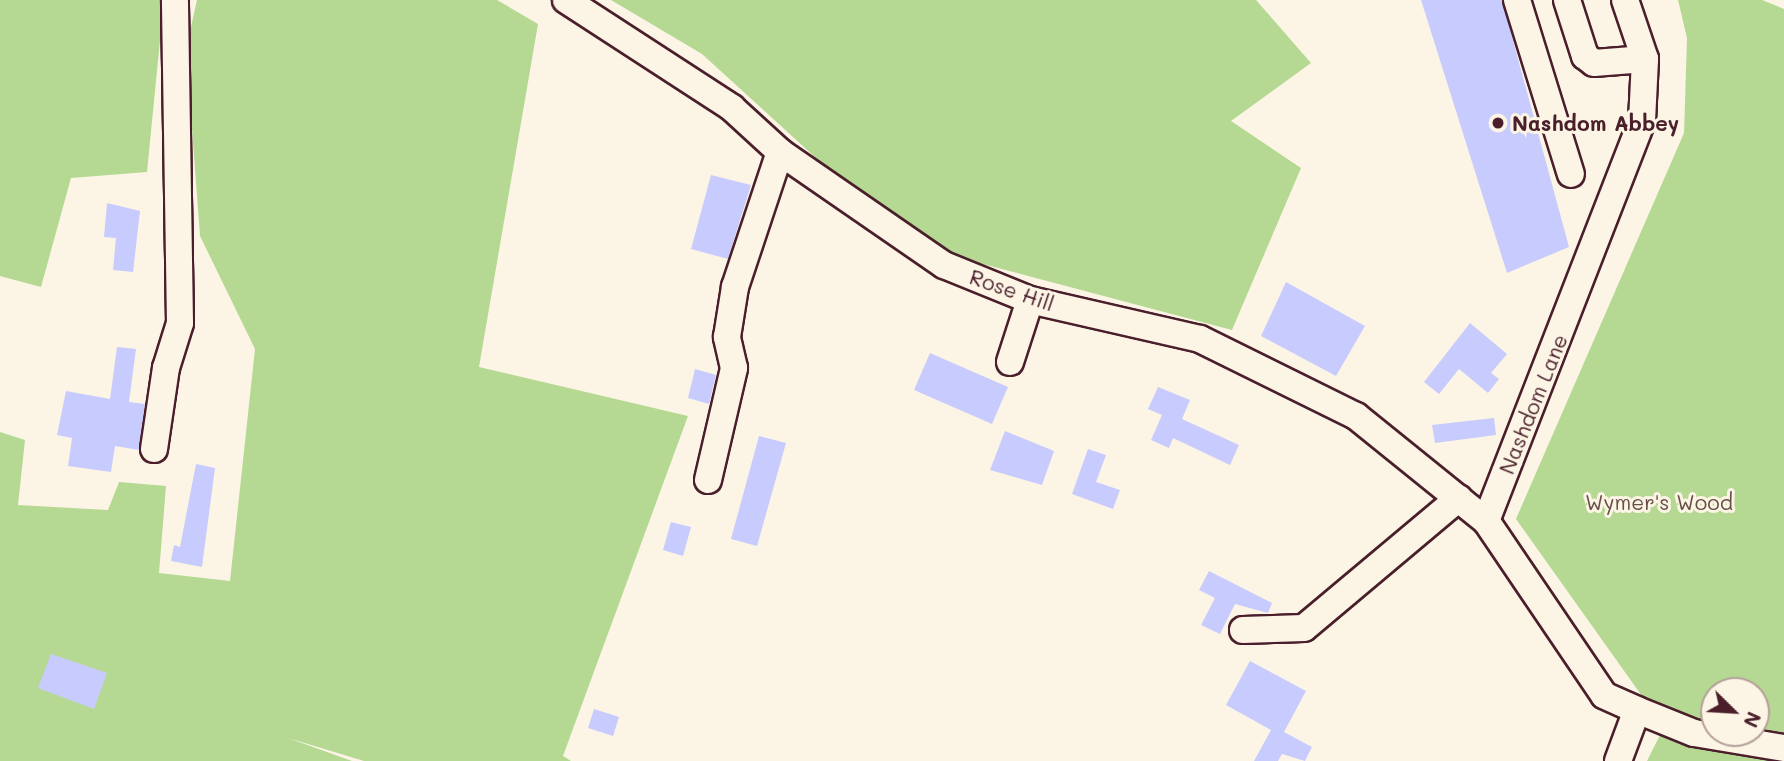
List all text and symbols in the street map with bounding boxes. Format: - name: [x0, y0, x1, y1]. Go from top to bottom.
- place label: Nashdom Abbey: [1512, 110, 1679, 136]
- marker: Nashdom Abbey: [1490, 115, 1506, 131]
- street label: Rose Hill: [966, 264, 1058, 316]
- street label: Nashdom Lane: [1493, 330, 1573, 478]
- park label: Wymer's Wood: [1585, 489, 1733, 515]
- north arrow: [1700, 677, 1770, 747]
- text: N: [1738, 708, 1767, 732]

